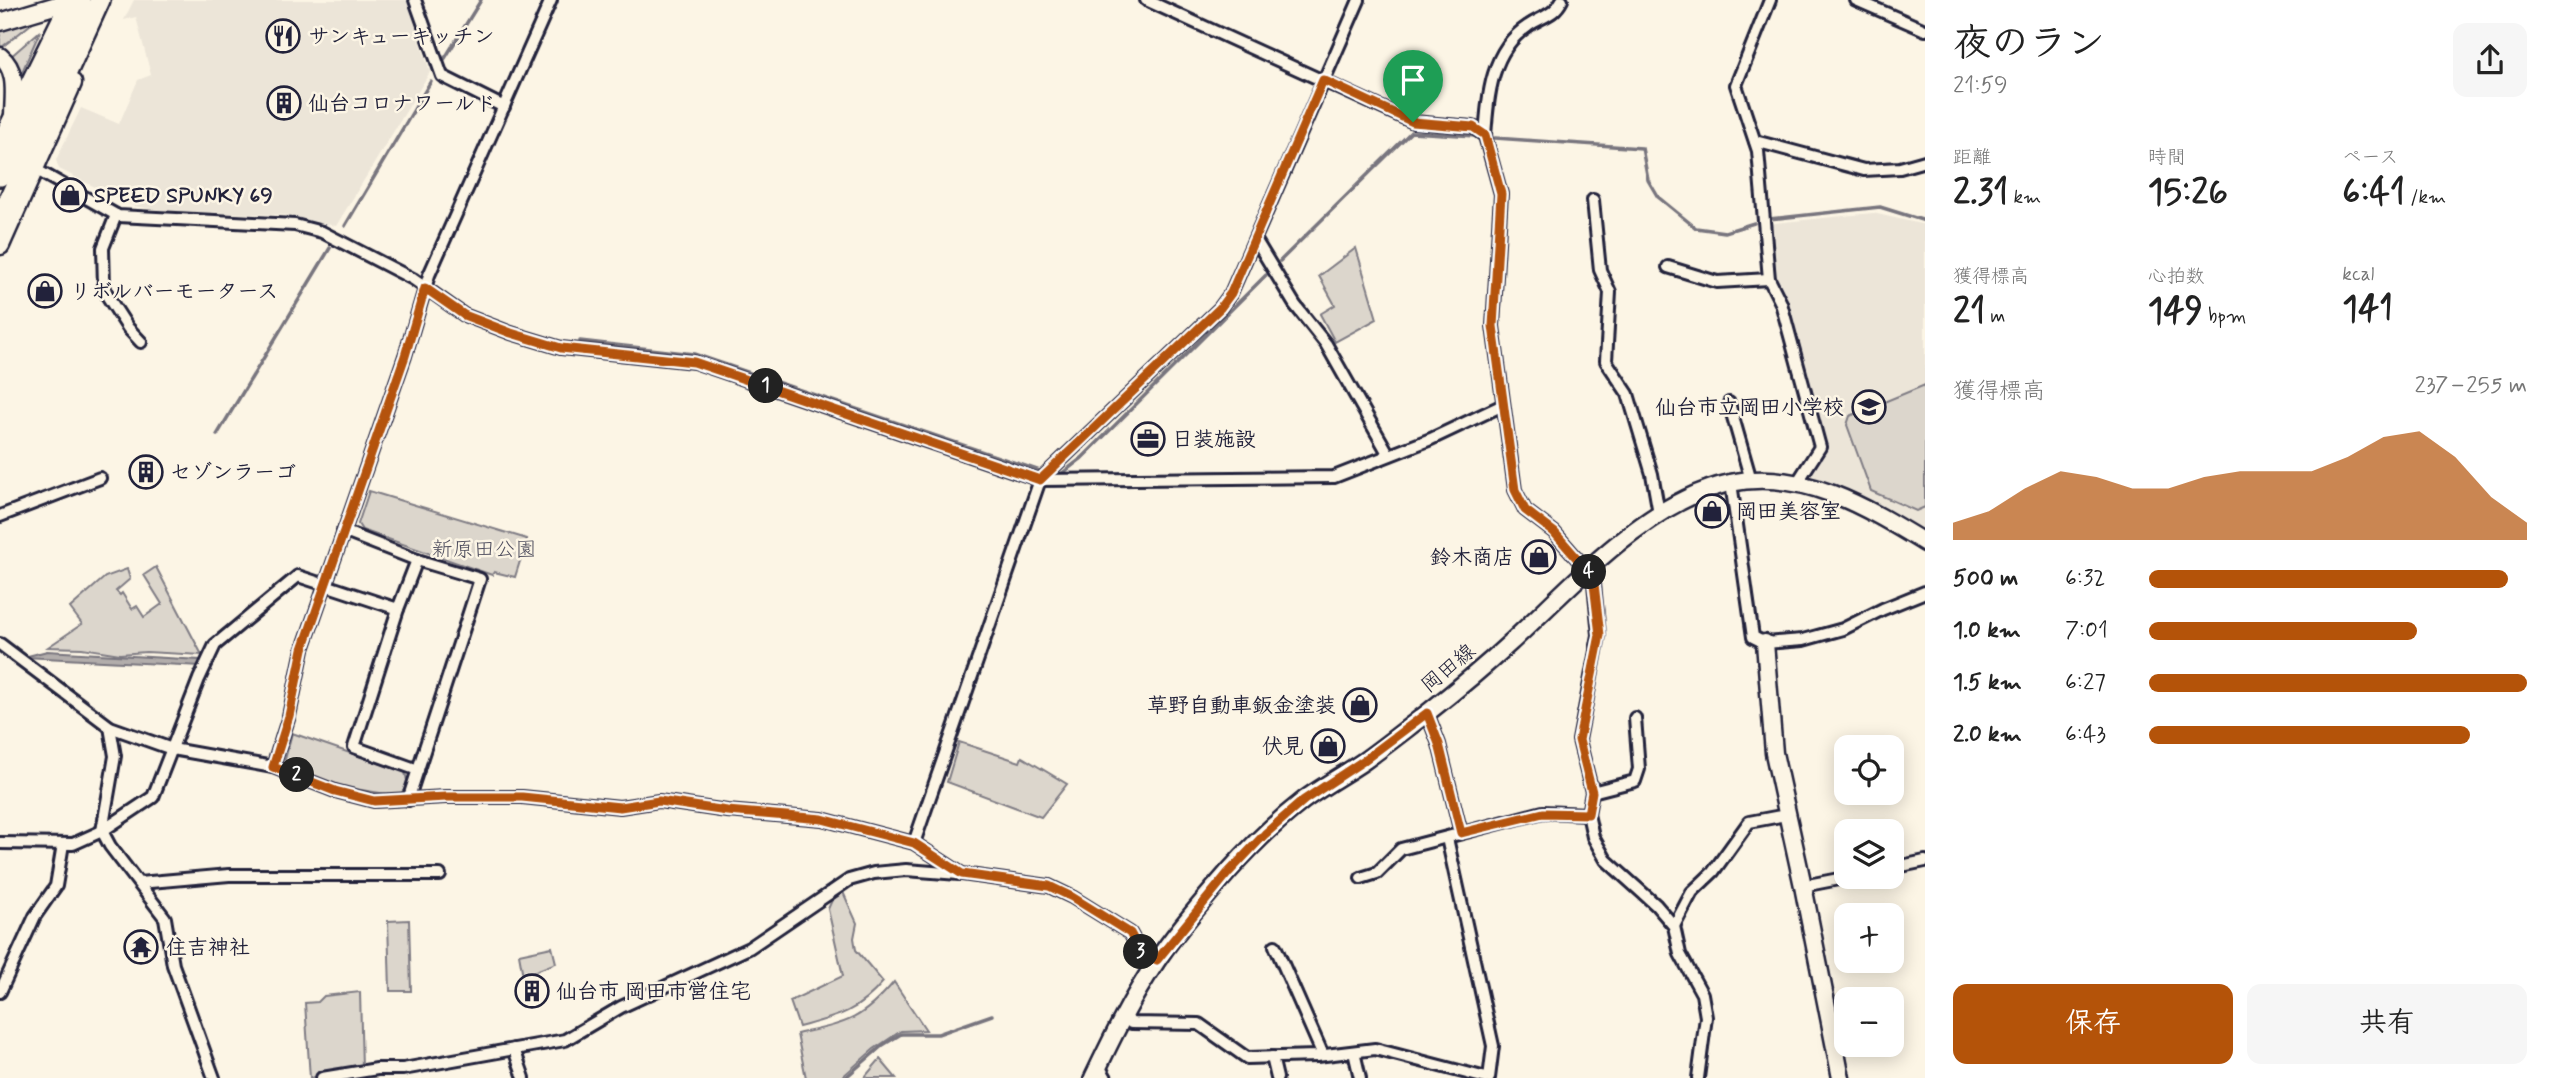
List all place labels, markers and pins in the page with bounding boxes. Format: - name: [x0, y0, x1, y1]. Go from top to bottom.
- restaurant icon: サンキューキッチン: [264, 17, 302, 55]
- place label: サンキューキッチン: [308, 23, 494, 51]
- pin: [1383, 50, 1443, 122]
- building icon: 仙台コロナワールド: [265, 84, 303, 122]
- place label: 仙台コロナワールド: [308, 90, 496, 118]
- shop icon: SPEED SPUNKY 69: [51, 176, 89, 214]
- place label: SPEED SPUNKY 69: [94, 182, 273, 210]
- shop icon: リボルバーモータース: [26, 272, 64, 310]
- place label: リボルバーモータース: [70, 278, 278, 306]
- pin: 1: [748, 368, 784, 404]
- school or university icon: 仙台市立岡田小学校: [1850, 388, 1888, 426]
- place label: 仙台市立岡田小学校: [1655, 394, 1844, 422]
- office icon: 日装施設: [1129, 420, 1167, 458]
- place label: 日装施設: [1172, 426, 1256, 454]
- building icon: セゾンラーゴ: [127, 453, 165, 491]
- place label: セゾンラーゴ: [170, 459, 296, 487]
- shop icon: 岡田美容室: [1693, 492, 1731, 530]
- place label: 岡田美容室: [1736, 498, 1841, 526]
- shop icon: 鈴木商店: [1520, 538, 1558, 576]
- place label: 鈴木商店: [1430, 544, 1514, 572]
- pin: 4: [1572, 554, 1606, 590]
- shop icon: 草野自動車鈑金塗装: [1341, 686, 1379, 724]
- place label: 草野自動車鈑金塗装: [1147, 692, 1336, 720]
- shop icon: 伏見: [1309, 727, 1347, 765]
- place label: 伏見: [1262, 733, 1304, 761]
- pin: 2: [280, 758, 314, 792]
- temple icon: 住吉神社: [122, 928, 160, 966]
- place label: 住吉神社: [166, 934, 250, 962]
- pin: 3: [1124, 934, 1158, 970]
- building icon: 仙台市 岡田市営住宅: [513, 972, 551, 1010]
- place label: 仙台市 岡田市営住宅: [556, 978, 751, 1006]

